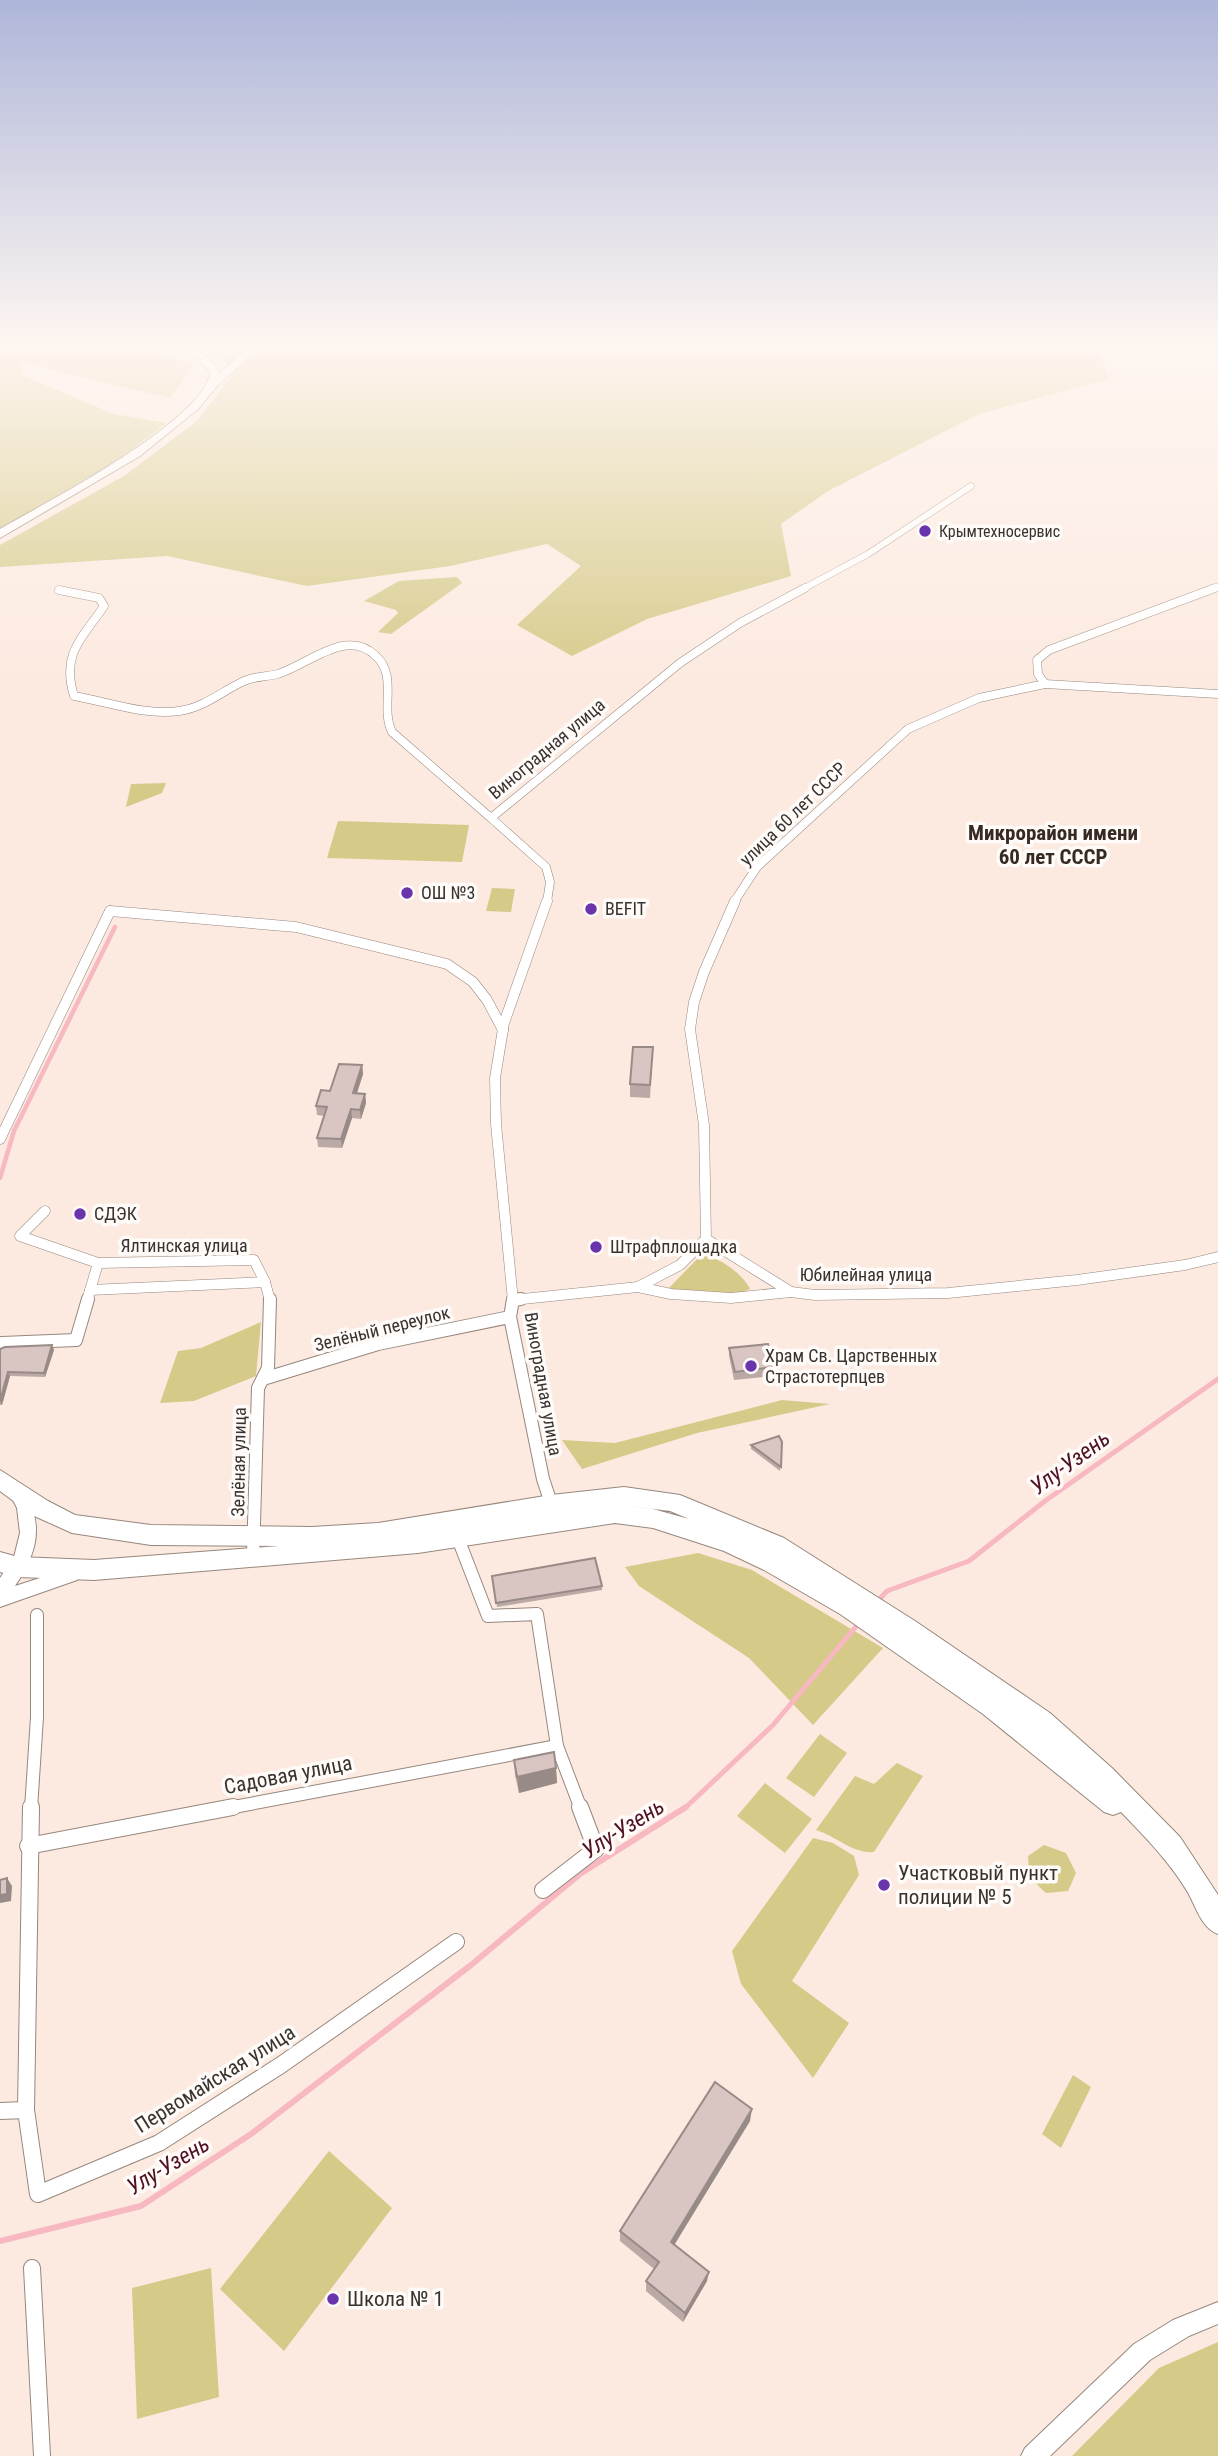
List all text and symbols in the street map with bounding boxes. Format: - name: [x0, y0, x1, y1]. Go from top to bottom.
- place label: Крымтехносервис: [939, 522, 1060, 541]
- marker: Крымтехносервис: [917, 523, 933, 539]
- street label: Виноградная улица: [484, 694, 609, 803]
- street label: улица 60 лет СССР: [735, 758, 850, 870]
- district label: Микрорайон имени 60 лет СССР: [968, 821, 1138, 869]
- place label: ОШ №3: [421, 882, 475, 903]
- marker: ОШ №3: [399, 885, 415, 901]
- place label: BEFIT: [605, 898, 646, 919]
- marker: BEFIT: [583, 901, 599, 917]
- place label: СДЭК: [94, 1203, 137, 1224]
- marker: СДЭК: [72, 1206, 88, 1222]
- street label: Ялтинская улица: [120, 1235, 248, 1256]
- place label: Штрафплощадка: [610, 1236, 737, 1257]
- marker: Штрафплощадка: [588, 1239, 604, 1255]
- street label: Юбилейная улица: [800, 1264, 932, 1285]
- street label: Зелёный переулок: [312, 1301, 452, 1356]
- street label: Виноградная улица: [521, 1311, 566, 1457]
- place label: Храм Св. Царственных Страстотерпцев: [765, 1345, 937, 1387]
- marker: Храм Св. Царственных Страстотерпцев: [743, 1358, 759, 1374]
- street label: Зелёная улица: [227, 1407, 250, 1517]
- water label: Улу-Узень: [1025, 1424, 1115, 1500]
- street label: Садовая улица: [222, 1751, 354, 1799]
- water label: Улу-Узень: [577, 1793, 669, 1864]
- place label: Участковый пункт полиции № 5: [898, 1861, 1058, 1909]
- marker: Участковый пункт полиции № 5: [876, 1877, 892, 1893]
- street label: Первомайская улица: [131, 2020, 299, 2138]
- water label: Улу-Узень: [122, 2130, 215, 2201]
- place label: Школа № 1: [347, 2287, 444, 2311]
- marker: Школа № 1: [325, 2291, 341, 2307]

